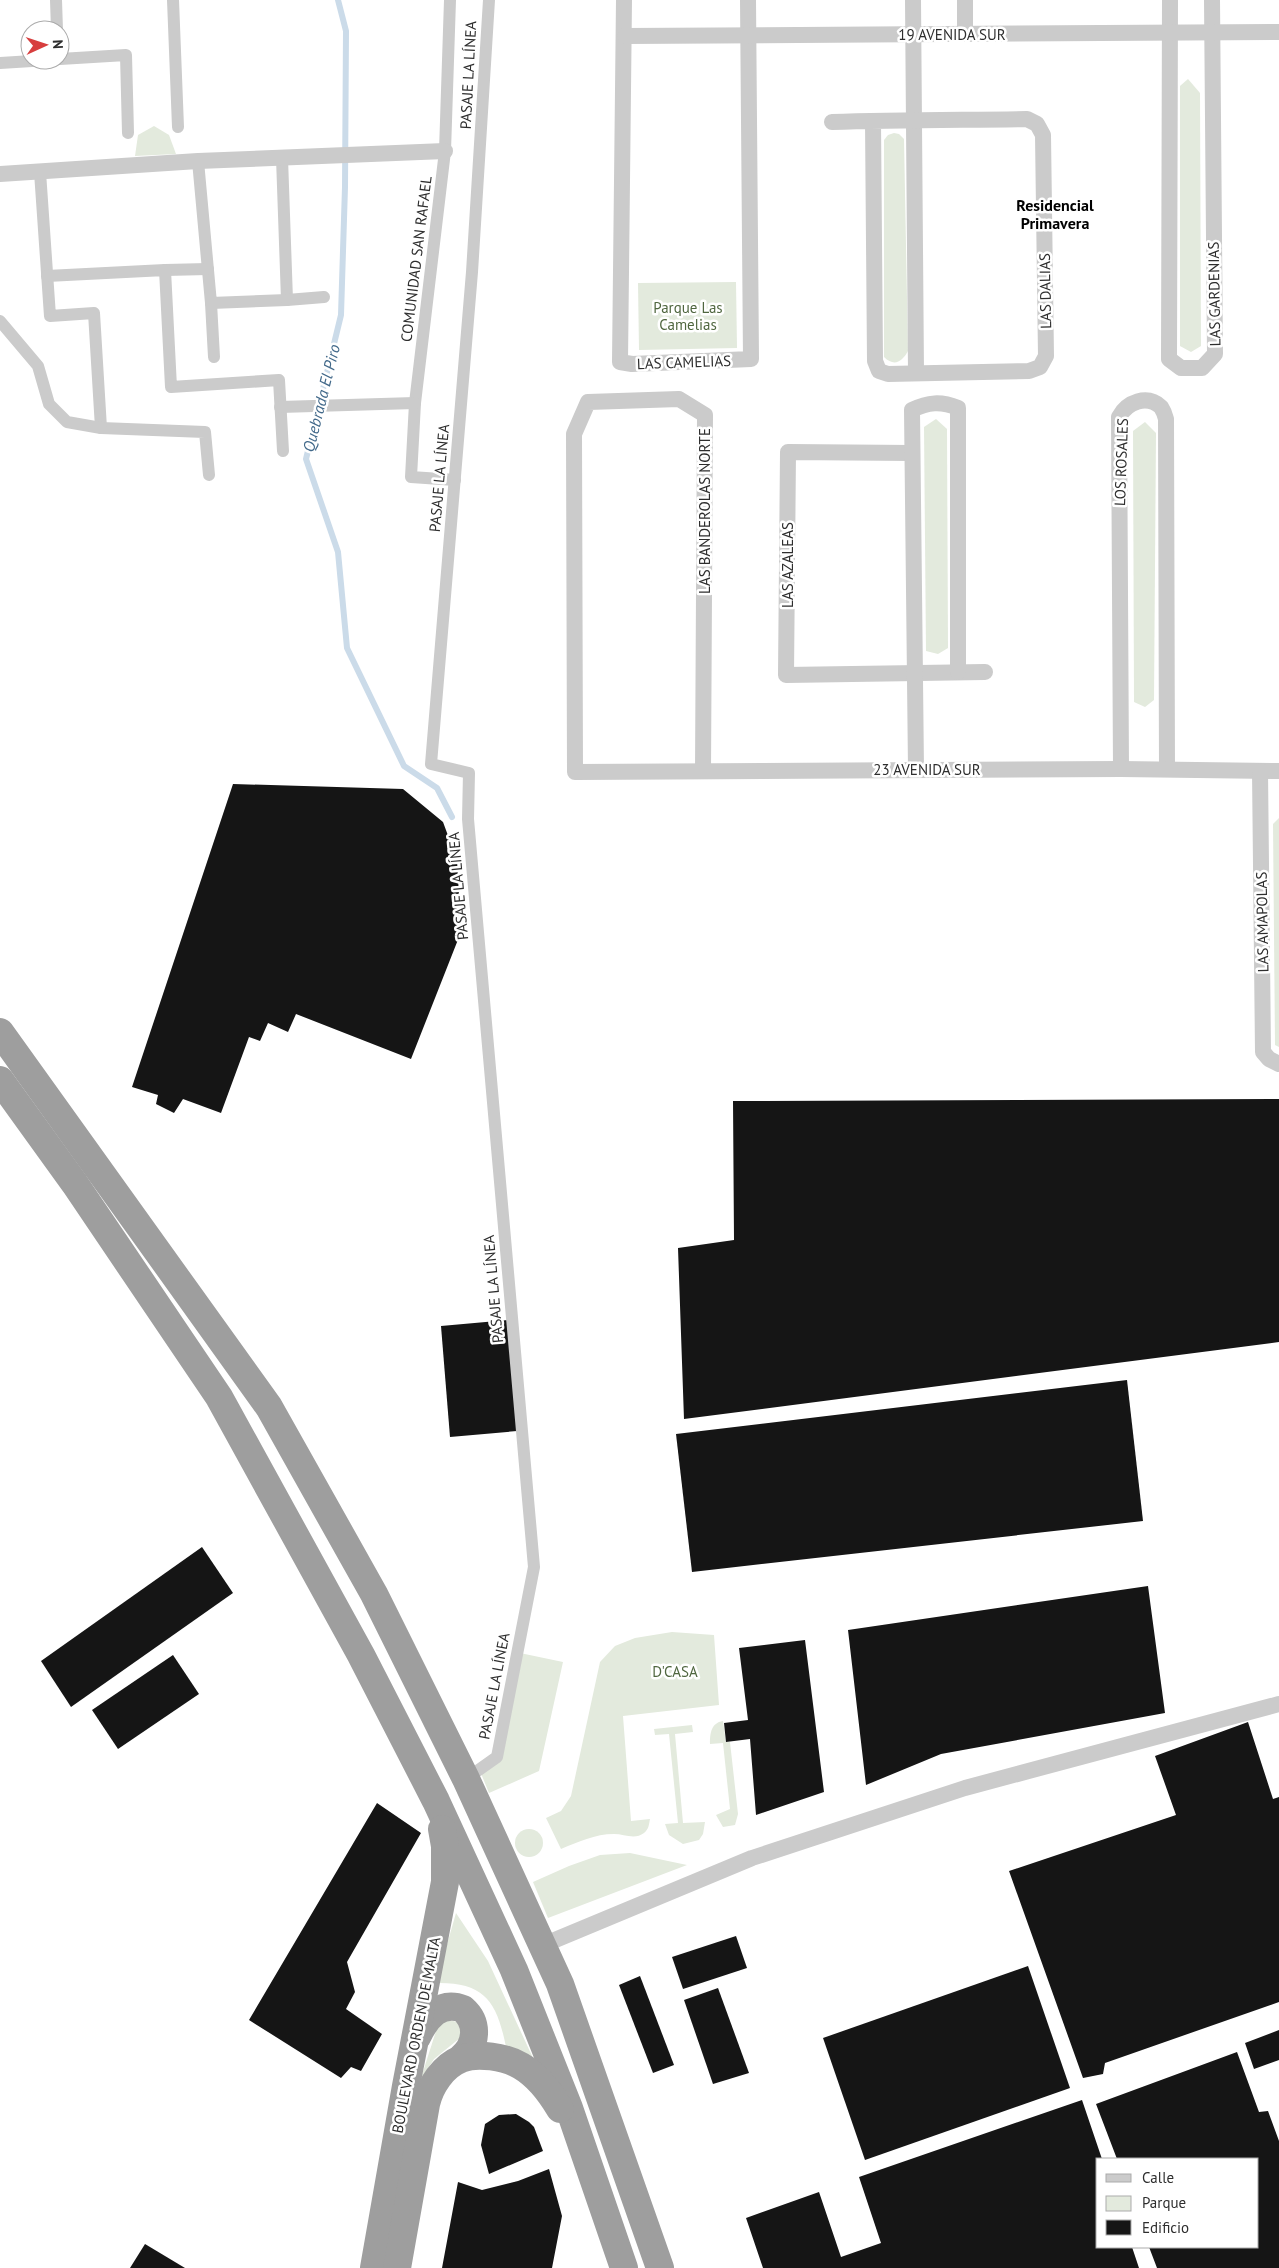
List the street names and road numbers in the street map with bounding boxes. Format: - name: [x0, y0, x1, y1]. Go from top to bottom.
- street label: PASAJE LA LÍNEA: [456, 20, 480, 130]
- street label: 19 AVENIDA SUR: [898, 25, 1006, 44]
- street label: COMUNIDAD SAN RAFAEL: [396, 175, 436, 343]
- street label: LAS GARDENIAS: [1204, 242, 1224, 346]
- street label: LAS DALIAS: [1035, 253, 1055, 329]
- street label: LAS CAMELIAS: [637, 351, 731, 373]
- street label: LOS ROSALES: [1110, 418, 1132, 506]
- street label: PASAJE LA LÍNEA: [425, 423, 453, 533]
- street label: LAS BANDEROLAS NORTE: [695, 428, 714, 594]
- street label: LAS AZALEAS: [778, 522, 797, 608]
- street label: 23 AVENIDA SUR: [873, 760, 981, 779]
- street label: PASAJE LA LÍNEA: [444, 831, 472, 941]
- street label: LAS AMAPOLAS: [1252, 872, 1272, 972]
- street label: PASAJE LA LÍNEA: [479, 1234, 507, 1344]
- street label: PASAJE LA LÍNEA: [474, 1631, 514, 1741]
- street label: BOULEVARD ORDEN DE MALTA: [388, 1935, 444, 2135]

